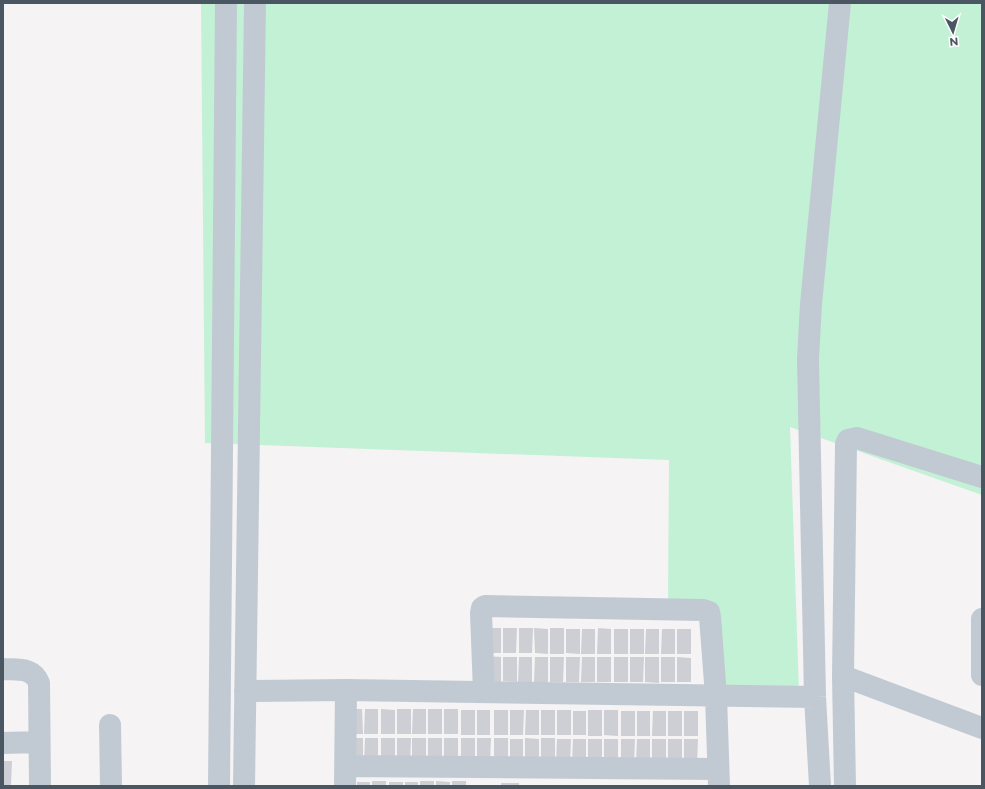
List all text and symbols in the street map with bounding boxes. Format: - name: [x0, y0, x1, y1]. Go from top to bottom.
- north arrow: [933, 12, 973, 52]
- text: N: [949, 35, 959, 49]

